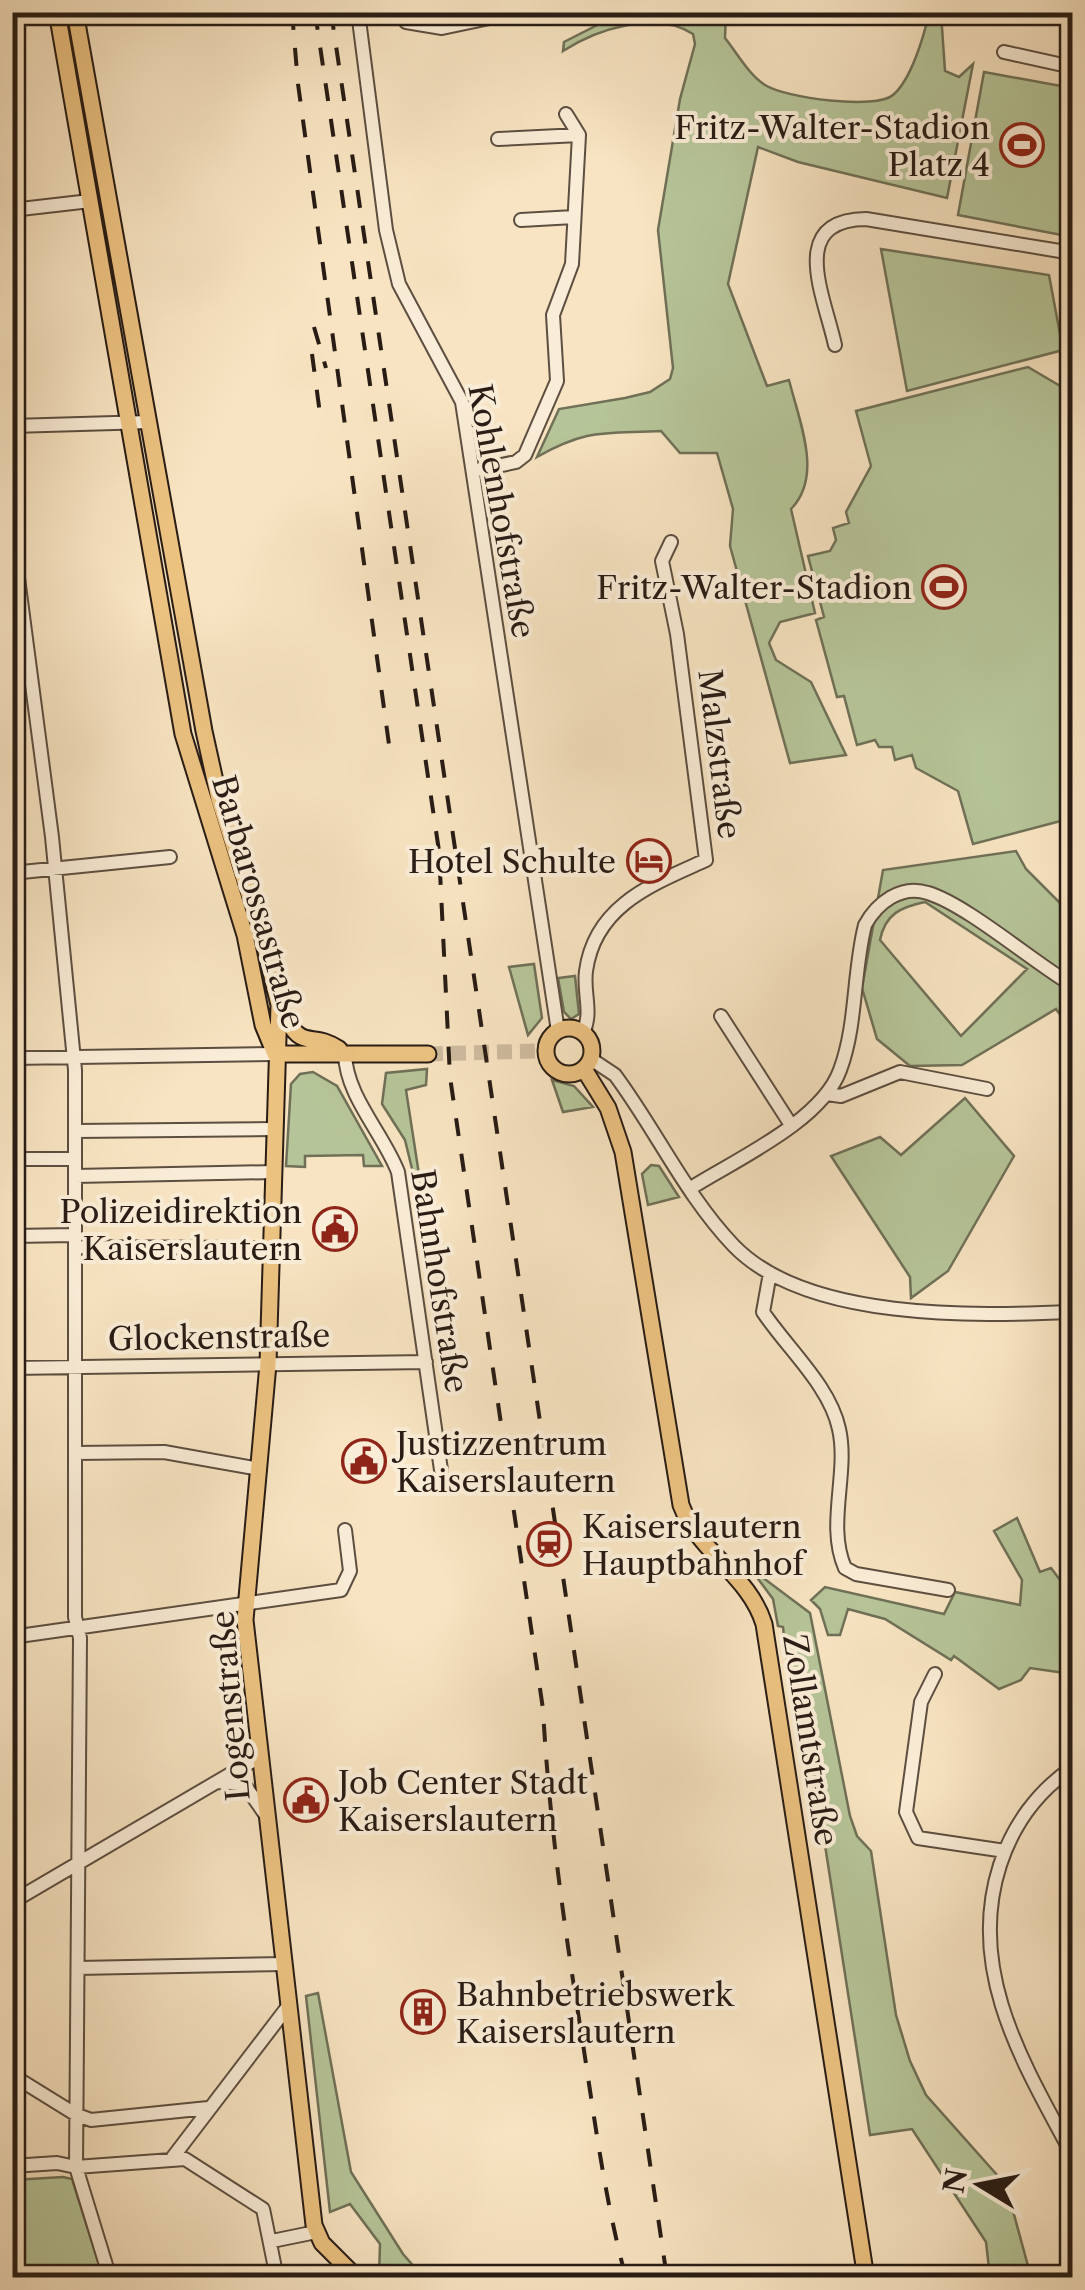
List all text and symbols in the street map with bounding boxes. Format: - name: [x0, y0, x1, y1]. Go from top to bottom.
- place label: Fritz-Walter-Stadion Platz 4: [674, 108, 990, 184]
- sports icon: Fritz-Walter-Stadion Platz 4: [999, 122, 1045, 168]
- street label: Kohlenhofstraße: [460, 381, 544, 641]
- sports icon: Fritz-Walter-Stadion: [921, 564, 967, 610]
- place label: Fritz-Walter-Stadion: [596, 568, 912, 607]
- street label: Malzstraße: [690, 667, 750, 841]
- street label: Barbarossastraße: [204, 771, 314, 1033]
- hotel icon: Hotel Schulte: [626, 838, 672, 884]
- place label: Hotel Schulte: [408, 842, 616, 881]
- street label: Bahnhofstraße: [403, 1166, 477, 1396]
- place label: Polizeidirektion Kaiserslautern: [59, 1192, 302, 1268]
- public building icon: Polizeidirektion Kaiserslautern: [312, 1206, 358, 1252]
- street label: Glockenstraße: [108, 1316, 330, 1358]
- place label: Justizzentrum Kaiserslautern: [391, 1424, 616, 1500]
- public building icon: Justizzentrum Kaiserslautern: [341, 1438, 387, 1484]
- place label: Kaiserslautern Hauptbahnhof: [582, 1507, 808, 1583]
- station icon: Kaiserslautern Hauptbahnhof: [526, 1521, 572, 1567]
- street label: Logenstraße: [202, 1609, 258, 1803]
- street label: Zollamtstraße: [775, 1631, 847, 1849]
- place label: Job Center Stadt Kaiserslautern: [333, 1763, 588, 1839]
- public building icon: Job Center Stadt Kaiserslautern: [283, 1777, 329, 1823]
- place label: Bahnbetriebswerk Kaiserslautern: [456, 1975, 735, 2051]
- building icon: Bahnbetriebswerk Kaiserslautern: [400, 1989, 446, 2035]
- north arrow: [930, 2135, 1030, 2235]
- text: N: [937, 2166, 974, 2196]

